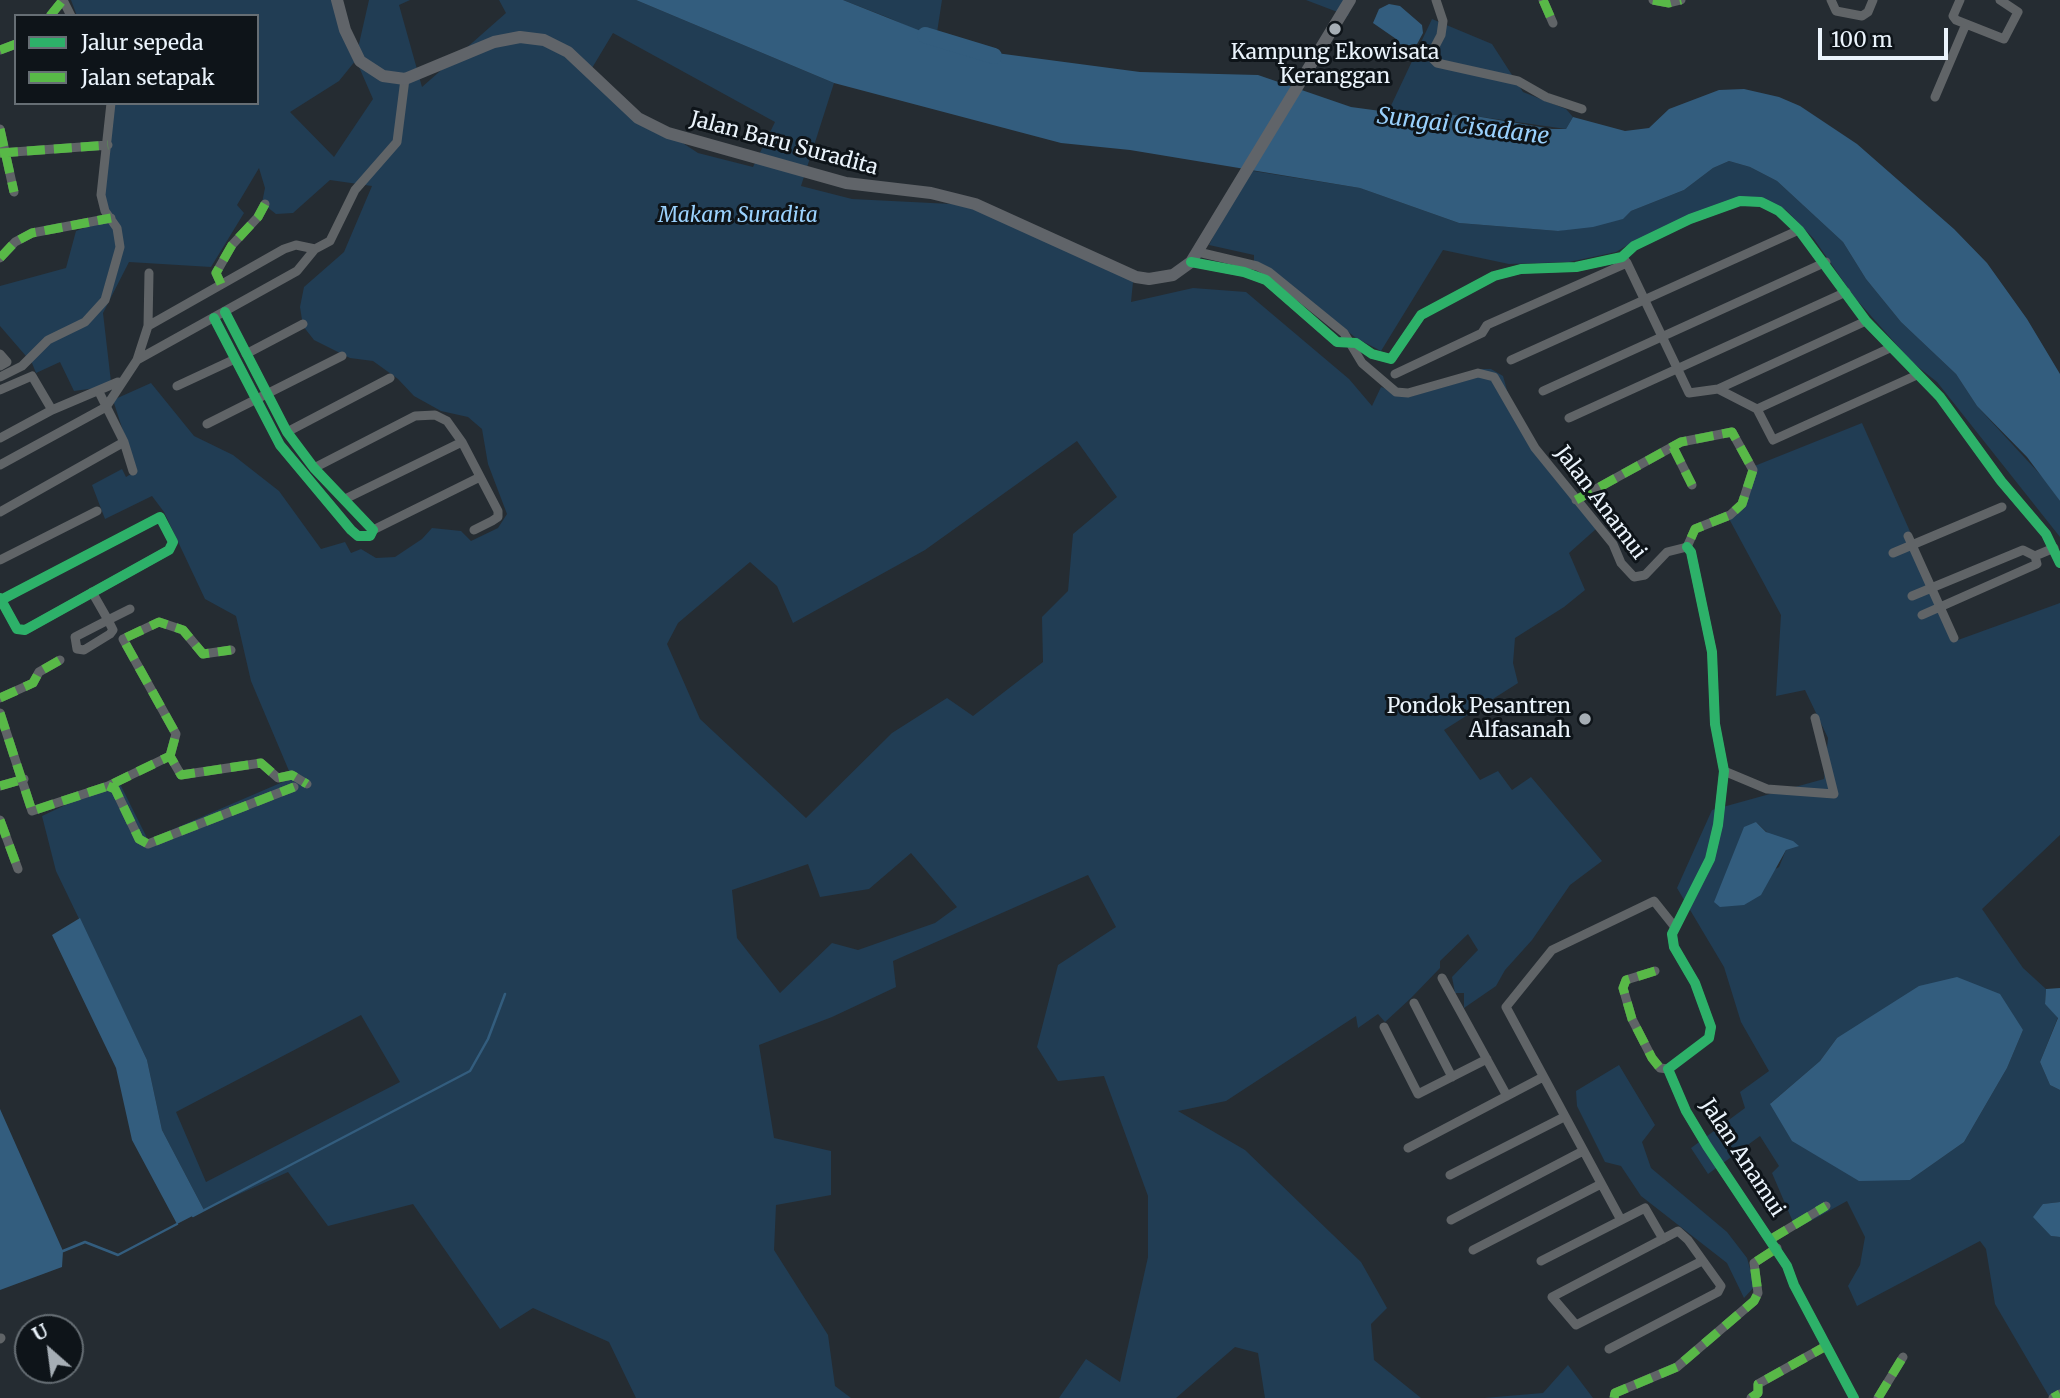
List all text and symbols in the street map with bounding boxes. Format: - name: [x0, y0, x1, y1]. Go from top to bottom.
- legend: [14, 14, 259, 105]
- scale bar: [1822, 14, 1952, 58]
- marker: Kampung Ekowisata Keranggan: [1327, 21, 1343, 37]
- text: 100 m: [1831, 26, 1893, 53]
- text: Jalur sepeda: [81, 29, 203, 56]
- place label: Kampung Ekowisata Keranggan: [1231, 40, 1439, 90]
- text: Jalan setapak: [81, 64, 215, 91]
- water label: Sungai Cisadane: [1375, 103, 1551, 151]
- street label: Jalan Baru Suradita: [687, 107, 881, 181]
- park label: Makam Suradita: [658, 203, 818, 229]
- street label: Jalan Anamui: [1549, 441, 1651, 565]
- place label: Pondok Pesantren Alfasanah: [1387, 694, 1571, 744]
- marker: Pondok Pesantren Alfasanah: [1577, 711, 1593, 727]
- street label: Jalan Anamui: [1695, 1094, 1789, 1222]
- north arrow: [14, 1314, 84, 1384]
- text: U: [28, 1318, 52, 1346]

